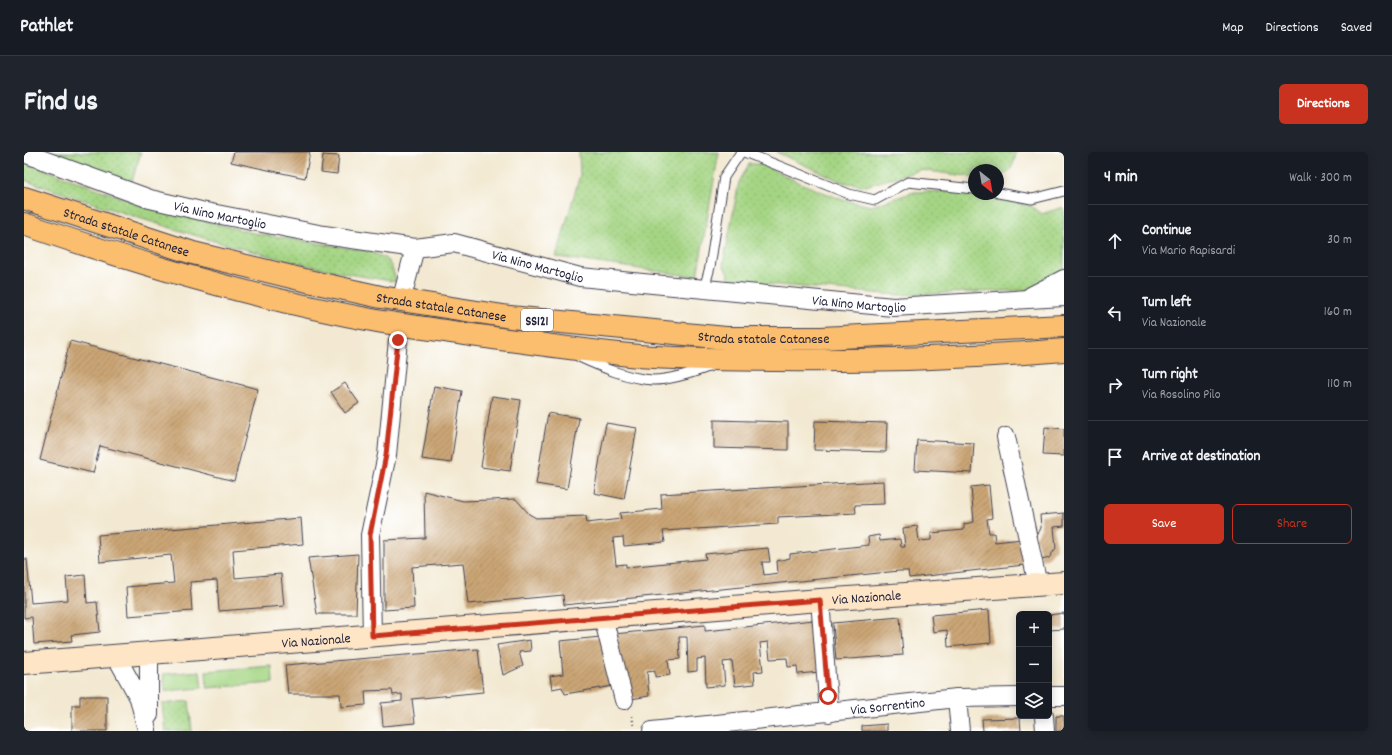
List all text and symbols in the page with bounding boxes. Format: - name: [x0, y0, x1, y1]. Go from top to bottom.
- text: Pathlet: [20, 14, 73, 41]
- text: Map: [1222, 18, 1244, 38]
- text: Directions: [1266, 18, 1319, 38]
- text: Saved: [1341, 18, 1372, 38]
- text: Find us: [24, 84, 98, 124]
- button: Directions: [1279, 84, 1368, 124]
- north arrow: [968, 164, 1004, 200]
- text: 4 min: [1104, 166, 1138, 190]
- text: Walk · 300 m: [1289, 169, 1352, 188]
- street label: Via Nino Martoglio: [171, 197, 268, 236]
- street label: Strada statale Catanese: [60, 203, 192, 263]
- text: Continue: [1142, 220, 1191, 242]
- icon: ahead: [1104, 230, 1126, 252]
- text: 30 m: [1327, 231, 1352, 250]
- text: Via Mario Rapisardi: [1142, 242, 1235, 261]
- street label: Via Nino Martoglio: [489, 246, 584, 289]
- street label: Strada statale Catanese: [374, 288, 508, 328]
- street label: Via Nino Martoglio: [811, 291, 907, 319]
- text: Turn left: [1142, 292, 1191, 314]
- icon: left: [1104, 302, 1126, 324]
- text: 160 m: [1324, 303, 1352, 322]
- road number: SS121: [521, 309, 553, 331]
- text: Via Nazionale: [1142, 314, 1206, 333]
- street label: Strada statale Catanese: [697, 327, 830, 350]
- route end: [389, 331, 407, 349]
- text: Turn right: [1142, 364, 1198, 386]
- icon: right: [1104, 374, 1126, 396]
- text: 110 m: [1327, 375, 1352, 394]
- text: Via Rosolino Pilo: [1142, 386, 1220, 405]
- icon: arrive: [1104, 446, 1126, 468]
- text: Arrive at destination: [1142, 446, 1260, 468]
- button: Save: [1104, 504, 1224, 544]
- button: Share: [1232, 504, 1352, 544]
- street label: Via Nazionale: [831, 586, 902, 611]
- map controls: [1016, 611, 1052, 719]
- button: +: [1016, 611, 1052, 647]
- street label: Via Nazionale: [281, 629, 352, 655]
- button: −: [1016, 647, 1052, 683]
- button: layers: [1016, 683, 1052, 719]
- route start: [819, 687, 837, 705]
- street label: Via Sorrentino: [849, 694, 926, 721]

